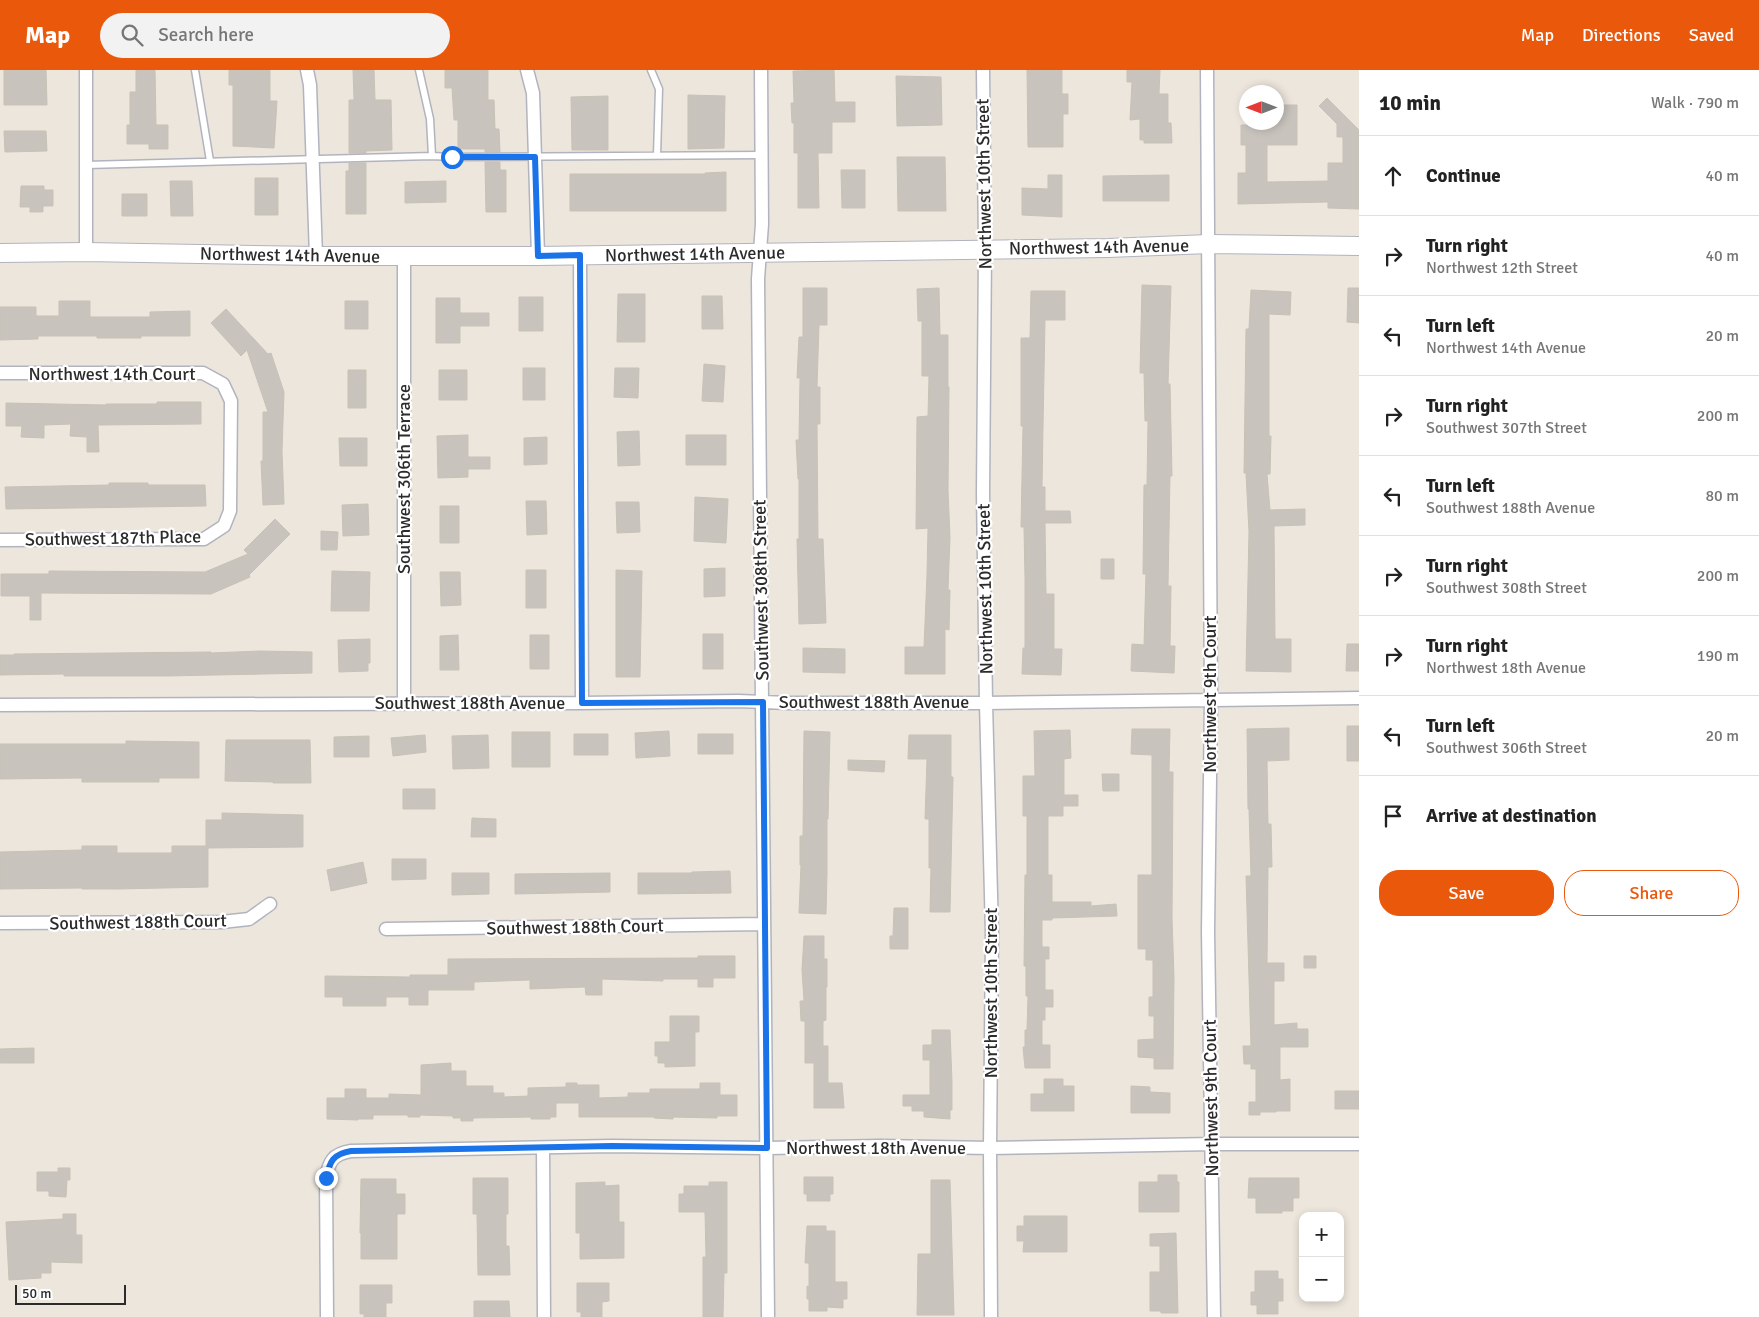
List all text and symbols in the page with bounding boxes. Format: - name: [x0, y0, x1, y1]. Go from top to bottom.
- search box: [100, 13, 450, 58]
- text: Map: [25, 20, 70, 50]
- icon: search: [118, 21, 146, 49]
- text: Search here: [158, 23, 254, 47]
- text: Map: [1521, 24, 1554, 46]
- text: Directions: [1582, 24, 1661, 46]
- text: Saved: [1689, 24, 1734, 46]
- north arrow: [1239, 85, 1284, 130]
- text: 10 min: [1379, 90, 1441, 116]
- text: Walk · 790 m: [1651, 93, 1739, 113]
- street label: Northwest 10th Street: [972, 98, 996, 270]
- route start: [441, 146, 464, 169]
- icon: ahead: [1379, 162, 1407, 190]
- text: Continue: [1426, 164, 1501, 188]
- text: 40 m: [1705, 166, 1739, 186]
- street label: Northwest 14th Avenue: [1009, 234, 1189, 260]
- text: Turn right: [1426, 234, 1508, 258]
- street label: Northwest 14th Avenue: [605, 241, 785, 267]
- street label: Northwest 14th Avenue: [200, 242, 380, 268]
- icon: right: [1379, 242, 1407, 270]
- text: 40 m: [1705, 246, 1739, 266]
- text: Northwest 12th Street: [1426, 258, 1578, 278]
- text: Turn left: [1426, 314, 1495, 338]
- icon: left: [1379, 322, 1407, 350]
- text: 20 m: [1705, 326, 1739, 346]
- text: Northwest 14th Avenue: [1426, 338, 1586, 358]
- street label: Northwest 14th Court: [28, 363, 196, 385]
- street label: Southwest 306th Terrace: [393, 384, 415, 574]
- text: Turn right: [1426, 394, 1508, 418]
- icon: right: [1379, 402, 1407, 430]
- text: 200 m: [1697, 406, 1739, 426]
- text: Southwest 307th Street: [1426, 418, 1587, 438]
- text: Turn left: [1426, 474, 1495, 498]
- icon: left: [1379, 482, 1407, 510]
- text: 80 m: [1705, 486, 1739, 506]
- text: Southwest 188th Avenue: [1426, 498, 1595, 518]
- street label: Southwest 308th Street: [748, 499, 774, 681]
- street label: Northwest 10th Street: [973, 503, 997, 675]
- street label: Southwest 187th Place: [25, 525, 201, 551]
- text: Turn right: [1426, 554, 1508, 578]
- icon: right: [1379, 562, 1407, 590]
- text: 200 m: [1697, 566, 1739, 586]
- text: Southwest 308th Street: [1426, 578, 1587, 598]
- street label: Northwest 9th Court: [1199, 615, 1221, 773]
- text: Turn right: [1426, 634, 1508, 658]
- icon: right: [1379, 642, 1407, 670]
- text: 190 m: [1697, 646, 1739, 666]
- text: Northwest 18th Avenue: [1426, 658, 1586, 678]
- street label: Southwest 188th Avenue: [779, 691, 969, 713]
- street label: Southwest 188th Avenue: [375, 692, 565, 714]
- text: Turn left: [1426, 714, 1495, 738]
- icon: left: [1379, 722, 1407, 750]
- text: 20 m: [1705, 726, 1739, 746]
- text: Southwest 306th Street: [1426, 738, 1587, 758]
- icon: arrive: [1379, 802, 1407, 830]
- text: Arrive at destination: [1426, 804, 1597, 828]
- button: Save: [1379, 870, 1554, 916]
- button: Share: [1564, 870, 1739, 916]
- street label: Northwest 10th Street: [980, 908, 1002, 1078]
- street label: Southwest 188th Court: [49, 909, 227, 935]
- street label: Southwest 188th Court: [486, 914, 664, 940]
- street label: Northwest 9th Court: [1199, 1019, 1223, 1177]
- street label: Northwest 18th Avenue: [786, 1137, 966, 1159]
- route end: [315, 1167, 338, 1190]
- map controls: [1299, 1212, 1344, 1302]
- button: +: [1299, 1212, 1344, 1257]
- button: −: [1299, 1257, 1344, 1302]
- scale bar: [15, 1282, 126, 1305]
- text: 50 m: [22, 1285, 51, 1302]

